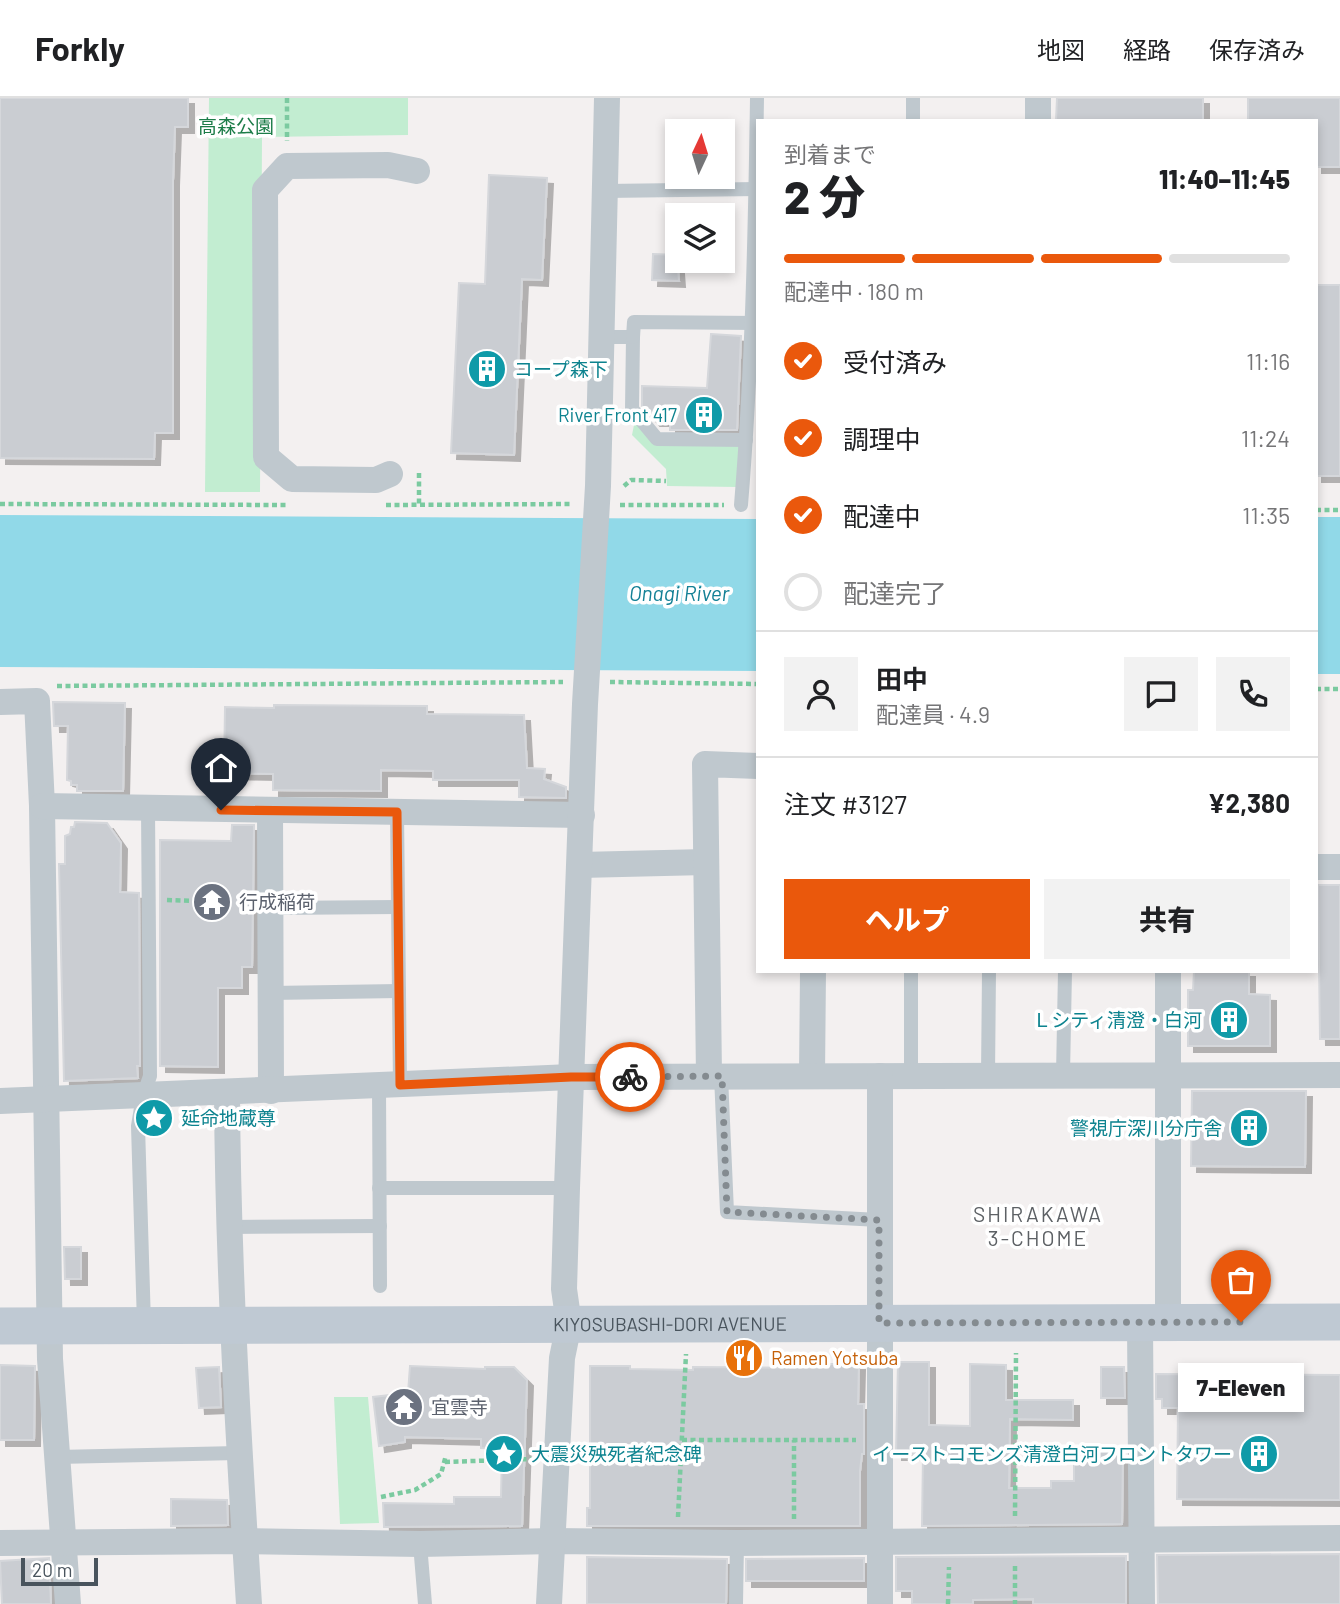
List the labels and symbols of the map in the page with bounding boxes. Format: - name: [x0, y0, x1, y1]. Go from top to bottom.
- park label: 高森公園: [198, 114, 274, 137]
- north arrow: [665, 119, 735, 189]
- building icon: コープ森下: [466, 348, 508, 390]
- place label: コープ森下: [514, 357, 608, 380]
- building icon: River Front 417: [683, 394, 725, 436]
- place label: River Front 417: [558, 403, 677, 426]
- water label: Onagi River: [629, 580, 730, 605]
- pin: [191, 738, 251, 810]
- temple icon: 行成稲荷: [191, 881, 233, 923]
- place label: 行成稲荷: [239, 890, 315, 913]
- building icon: Ｌシティ清澄・白河: [1208, 999, 1250, 1041]
- place label: Ｌシティ清澄・白河: [1032, 1008, 1202, 1031]
- courier: [595, 1042, 665, 1112]
- place icon: 延命地蔵尊: [133, 1097, 175, 1139]
- place label: 延命地蔵尊: [181, 1106, 276, 1129]
- building icon: 警視庁深川分庁舎: [1228, 1107, 1270, 1149]
- place label: 警視庁深川分庁舎: [1070, 1116, 1222, 1139]
- district label: SHIRAKAWA 3-CHOME: [973, 1201, 1103, 1250]
- pin: [1211, 1250, 1271, 1322]
- street label: KIYOSUBASHI-DORI AVENUE: [553, 1312, 787, 1335]
- restaurant icon: Ramen Yotsuba: [723, 1337, 765, 1379]
- place label: Ramen Yotsuba: [771, 1346, 898, 1369]
- callout: 7-Eleven: [1178, 1364, 1304, 1413]
- temple icon: 宜雲寺: [383, 1386, 425, 1428]
- place label: 宜雲寺: [431, 1395, 488, 1418]
- place icon: 大震災殃死者紀念碑: [483, 1433, 525, 1475]
- building icon: イーストコモンズ清澄白河フロントタワー: [1238, 1433, 1280, 1475]
- place label: 大震災殃死者紀念碑: [531, 1442, 702, 1465]
- place label: イーストコモンズ清澄白河フロントタワー: [872, 1442, 1232, 1465]
- scale bar: [21, 1555, 98, 1587]

